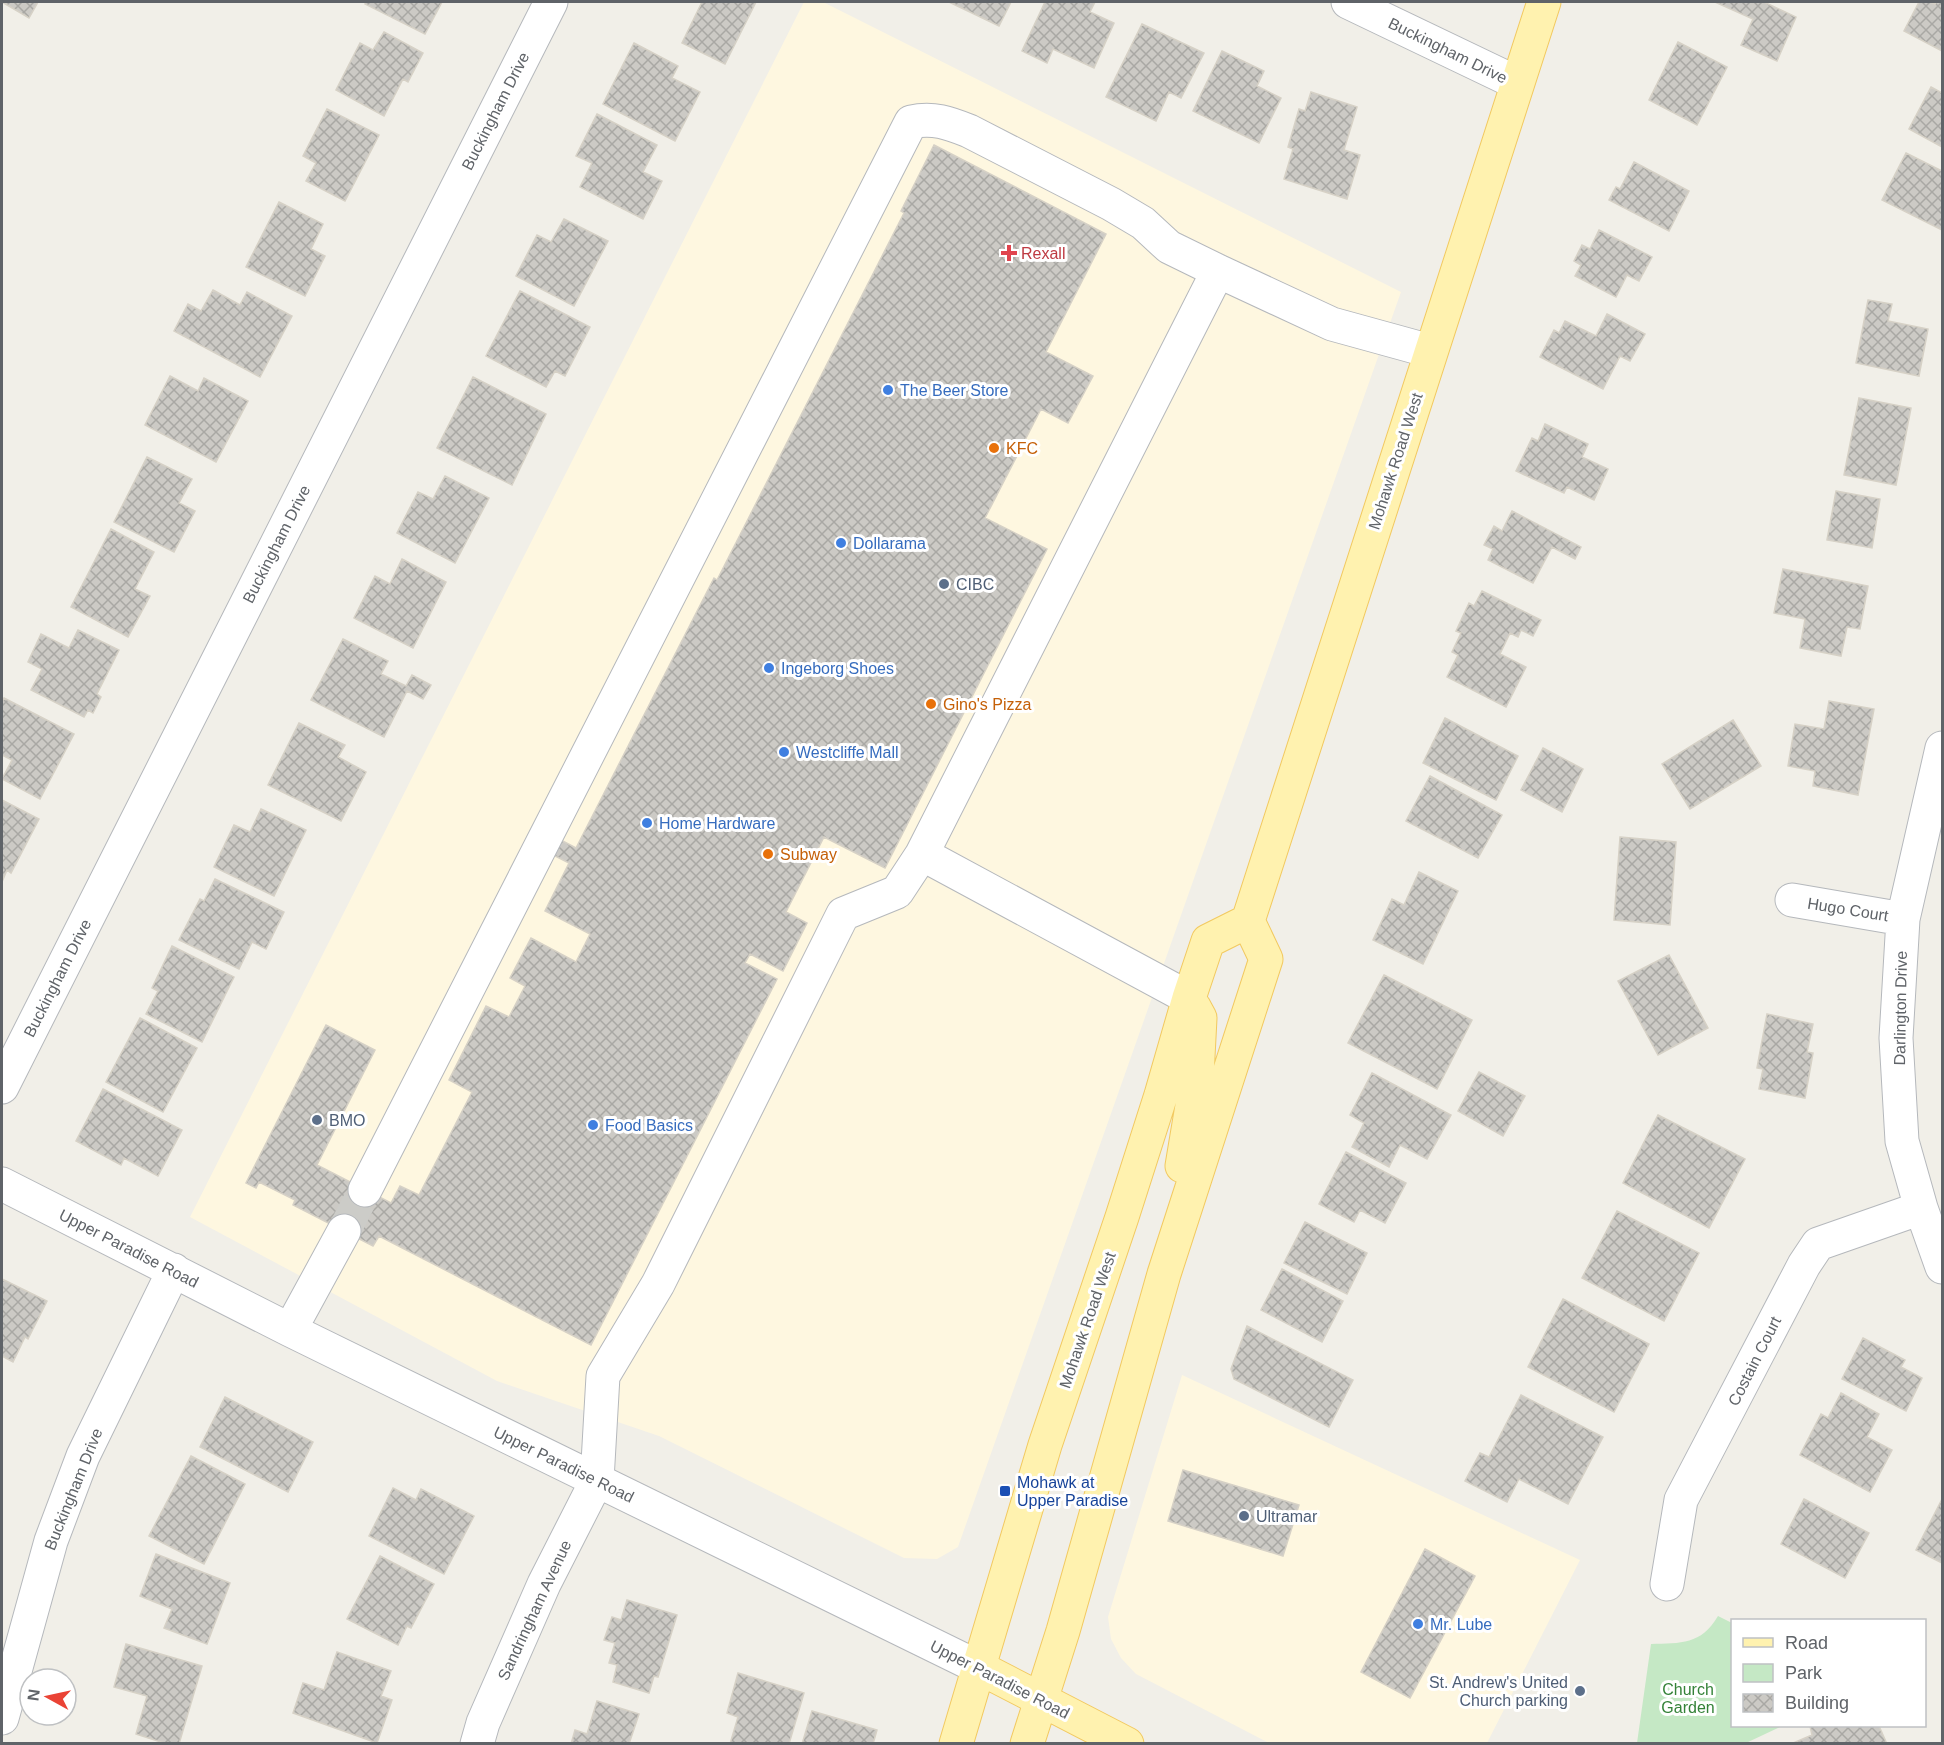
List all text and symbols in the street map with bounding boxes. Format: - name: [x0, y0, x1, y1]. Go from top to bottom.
- street label: Buckingham Drive: [1386, 14, 1510, 87]
- street label: Buckingham Drive: [458, 49, 533, 173]
- place label: Rexall: [1021, 245, 1065, 262]
- marker: Rexall: [1002, 246, 1016, 260]
- place label: The Beer Store: [900, 382, 1009, 399]
- marker: The Beer Store: [881, 383, 895, 397]
- street label: Mohawk Road West: [1365, 390, 1426, 532]
- place label: KFC: [1006, 440, 1038, 457]
- marker: KFC: [987, 441, 1001, 455]
- street label: Buckingham Drive: [239, 482, 314, 606]
- place label: Dollarama: [853, 535, 926, 552]
- marker: Dollarama: [834, 536, 848, 550]
- place label: CIBC: [956, 576, 994, 593]
- marker: CIBC: [937, 577, 951, 591]
- place label: Ingeborg Shoes: [781, 660, 894, 677]
- marker: Ingeborg Shoes: [762, 661, 776, 675]
- place label: Gino's Pizza: [943, 696, 1032, 713]
- marker: Gino's Pizza: [924, 697, 938, 711]
- place label: Westcliffe Mall: [796, 744, 899, 761]
- marker: Westcliffe Mall: [777, 745, 791, 759]
- place label: Home Hardware: [659, 815, 776, 832]
- marker: Home Hardware: [640, 816, 654, 830]
- place label: Subway: [780, 846, 837, 863]
- marker: Subway: [761, 847, 775, 861]
- street label: Hugo Court: [1806, 895, 1890, 924]
- street label: Buckingham Drive: [20, 916, 95, 1040]
- street label: Darlington Drive: [1891, 950, 1910, 1066]
- place label: BMO: [329, 1112, 365, 1129]
- marker: BMO: [310, 1113, 324, 1127]
- place label: Food Basics: [605, 1117, 693, 1134]
- marker: Food Basics: [586, 1118, 600, 1132]
- street label: Upper Paradise Road: [56, 1206, 201, 1291]
- street label: Mohawk Road West: [1056, 1249, 1119, 1390]
- street label: Costain Court: [1725, 1313, 1784, 1409]
- street label: Upper Paradise Road: [491, 1423, 637, 1506]
- street label: Buckingham Drive: [41, 1426, 106, 1553]
- place label: Mohawk at Upper Paradise: [1017, 1474, 1128, 1509]
- marker: Mohawk at Upper Paradise: [998, 1484, 1012, 1498]
- place label: Ultramar: [1256, 1508, 1318, 1525]
- marker: Ultramar: [1237, 1509, 1251, 1523]
- street label: Sandringham Avenue: [494, 1537, 574, 1683]
- place label: Mr. Lube: [1430, 1616, 1492, 1633]
- marker: Mr. Lube: [1411, 1617, 1425, 1631]
- legend: [1731, 1619, 1926, 1727]
- text: Road: [1785, 1633, 1828, 1653]
- street label: Upper Paradise Road: [927, 1637, 1072, 1722]
- text: Park: [1785, 1663, 1823, 1683]
- north arrow: [18, 1667, 78, 1727]
- place label: St. Andrew's United Church parking: [1429, 1674, 1568, 1709]
- park label: Church Garden: [1661, 1681, 1715, 1716]
- marker: St. Andrew's United Church parking: [1573, 1684, 1587, 1698]
- text: N: [24, 1688, 43, 1702]
- text: Building: [1785, 1693, 1849, 1713]

